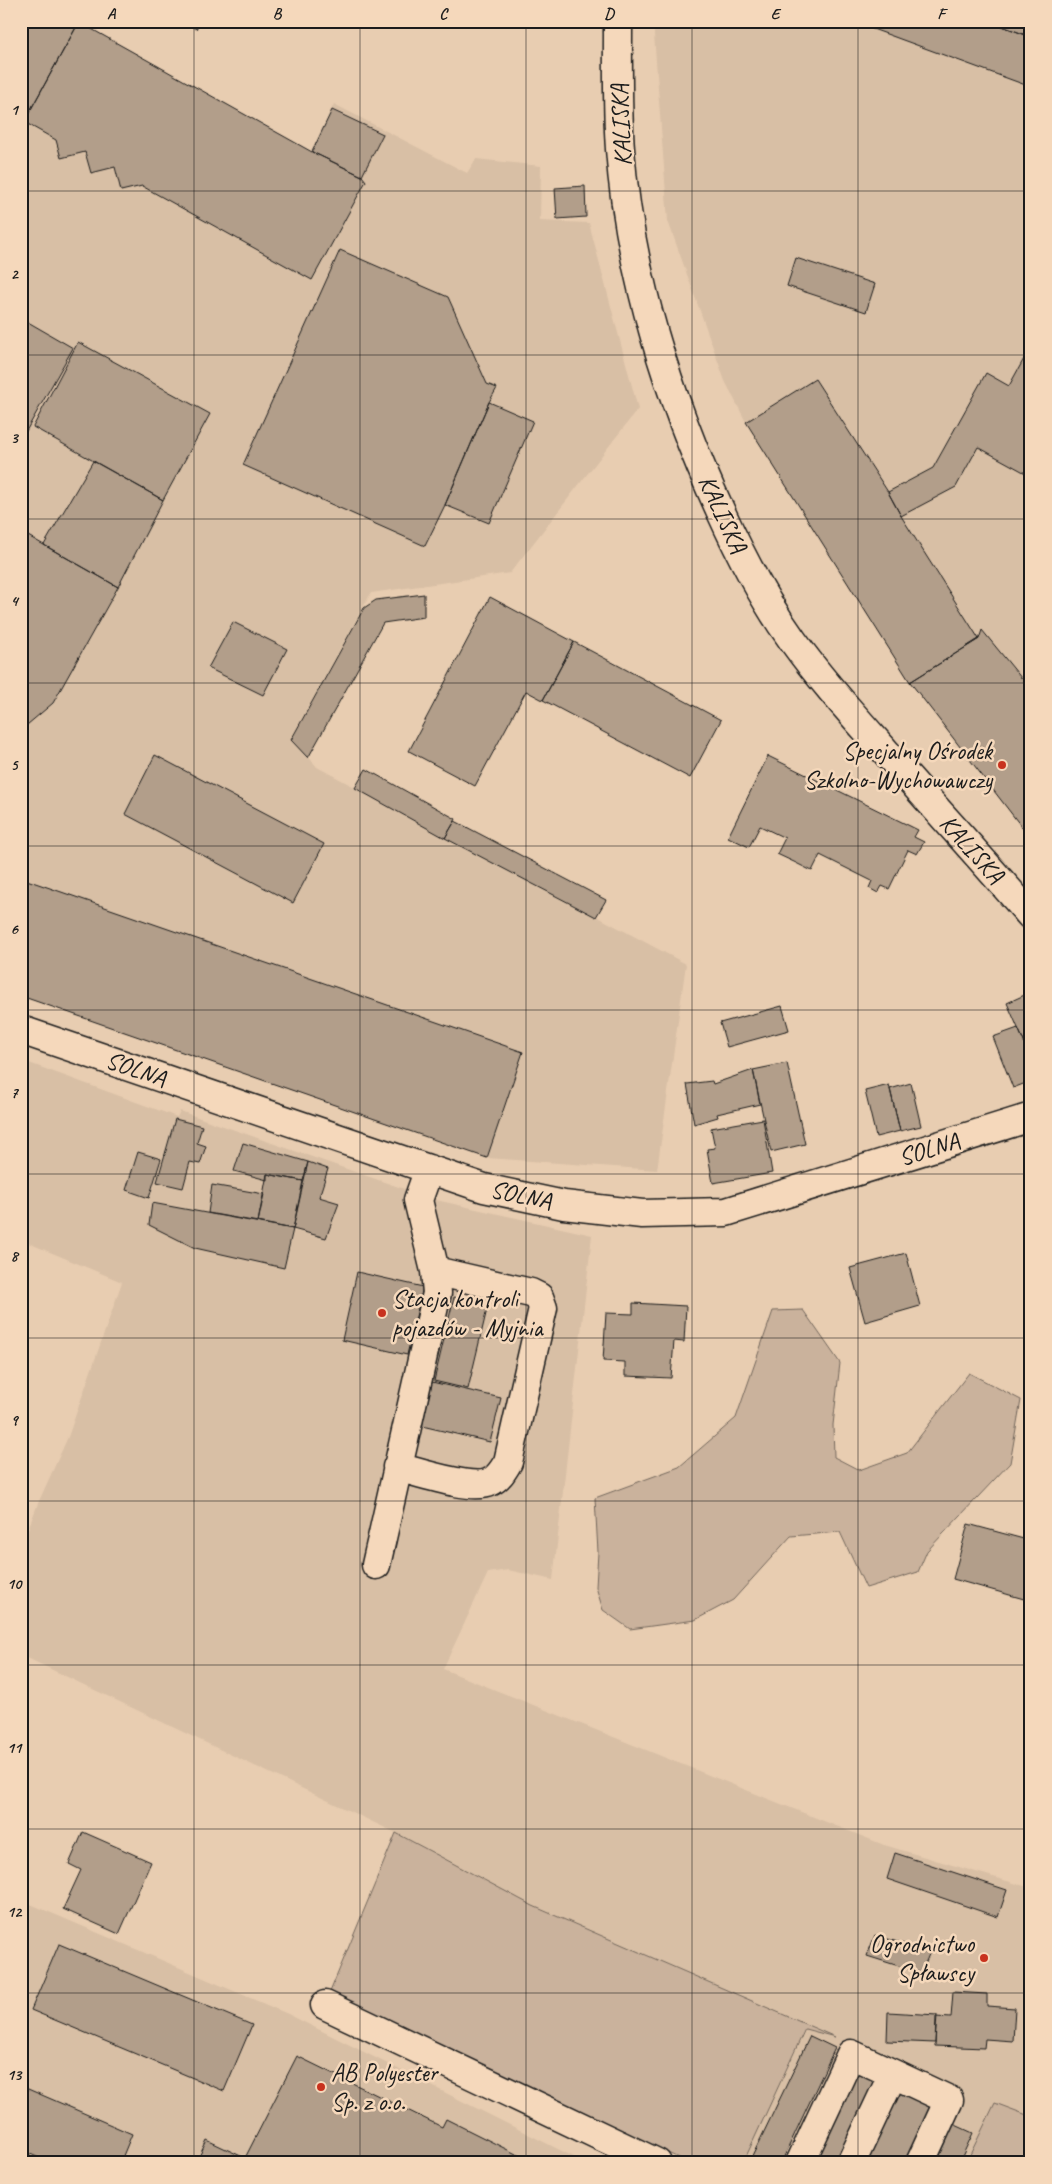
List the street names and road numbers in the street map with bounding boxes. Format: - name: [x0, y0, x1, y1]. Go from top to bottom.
- street label: KALISKA: [603, 83, 639, 167]
- street label: KALISKA: [691, 470, 755, 558]
- street label: KALISKA: [933, 808, 1012, 891]
- street label: SOLNA: [102, 1044, 171, 1094]
- street label: SOLNA: [895, 1125, 964, 1173]
- street label: SOLNA: [488, 1173, 555, 1217]

